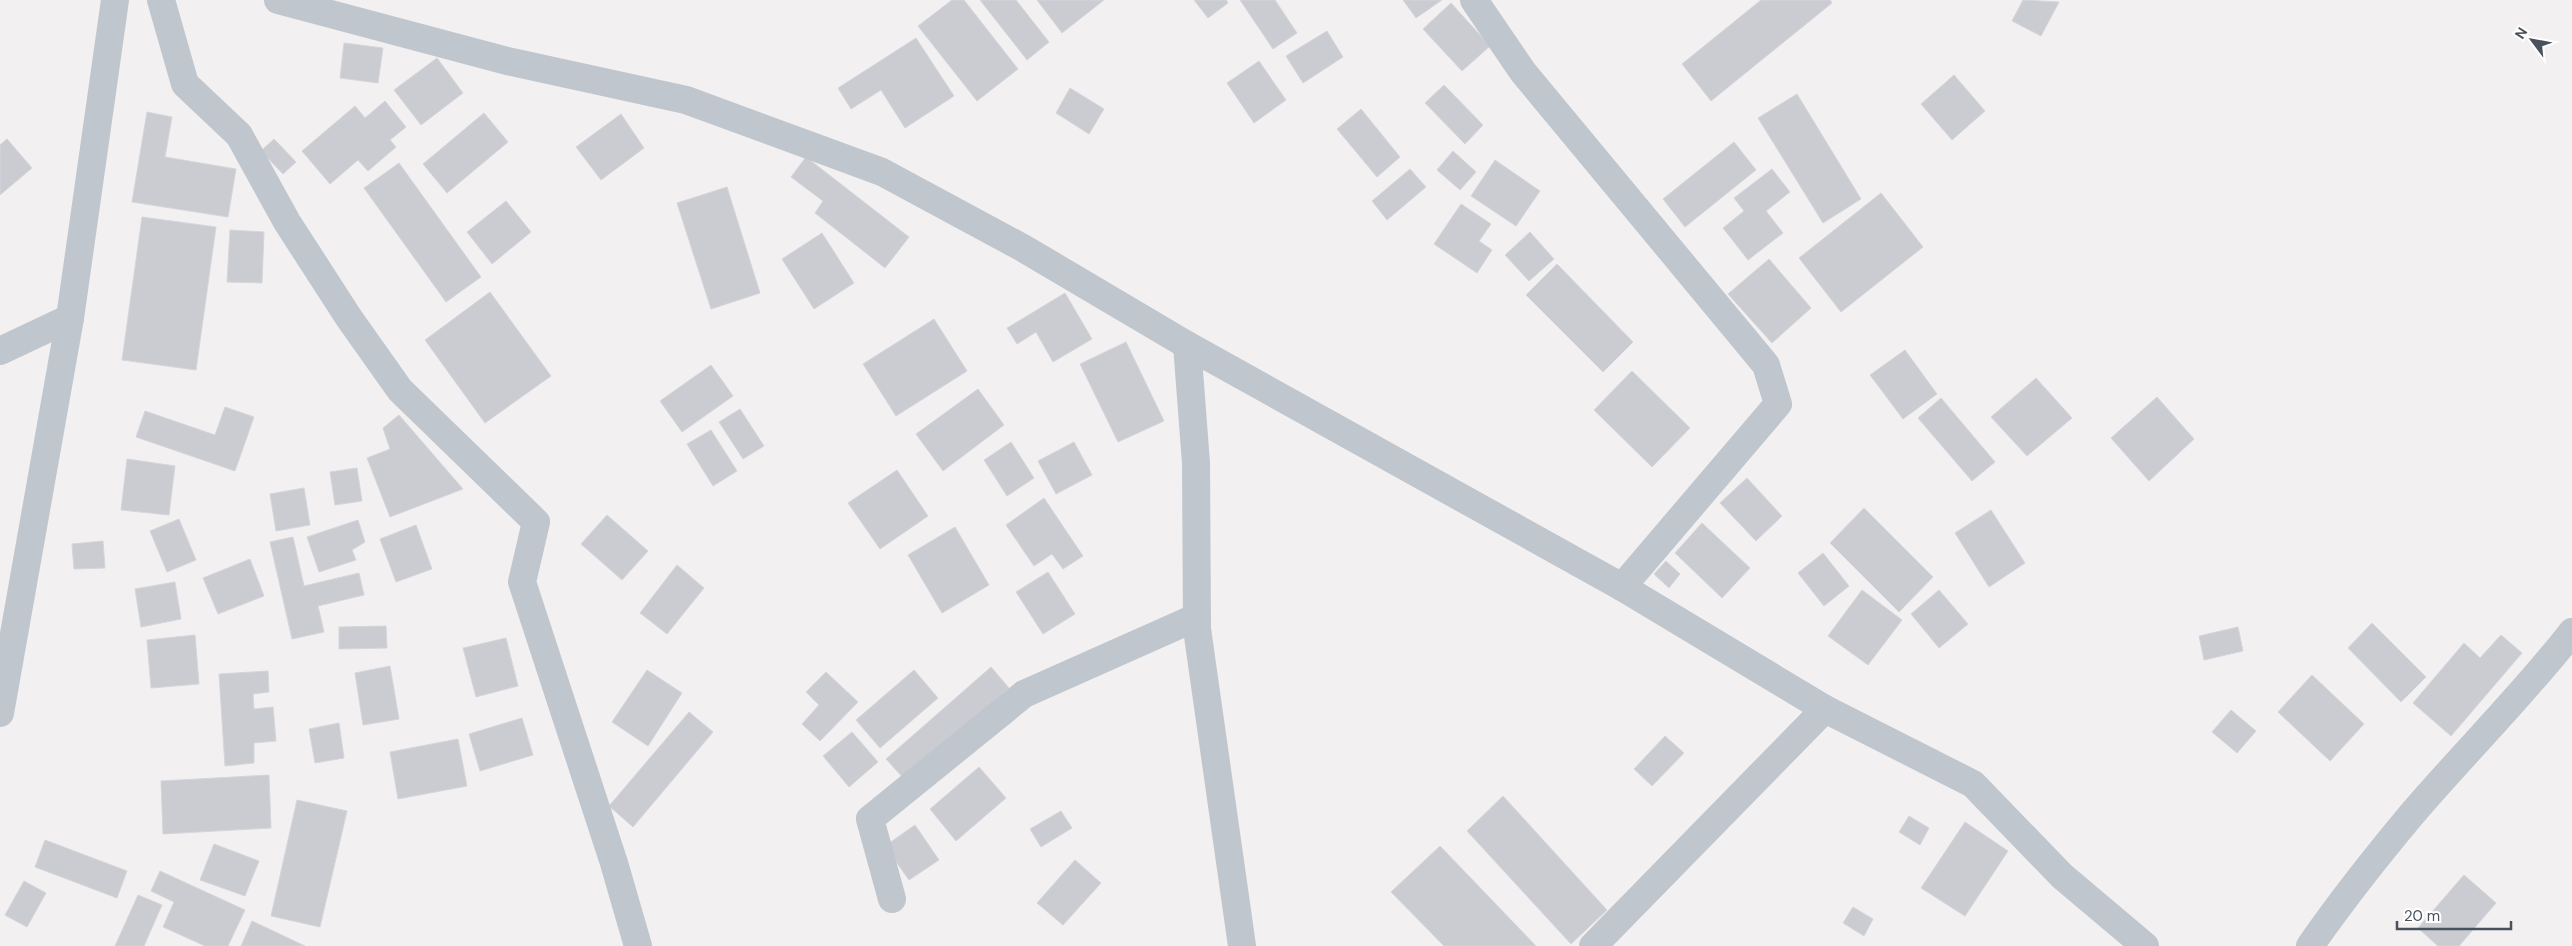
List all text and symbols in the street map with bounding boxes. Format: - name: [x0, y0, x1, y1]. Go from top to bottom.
- north arrow: [2507, 15, 2557, 65]
- text: N: [2511, 24, 2531, 42]
- scale bar: [2397, 898, 2511, 930]
- text: 20 m: [2404, 906, 2440, 926]

